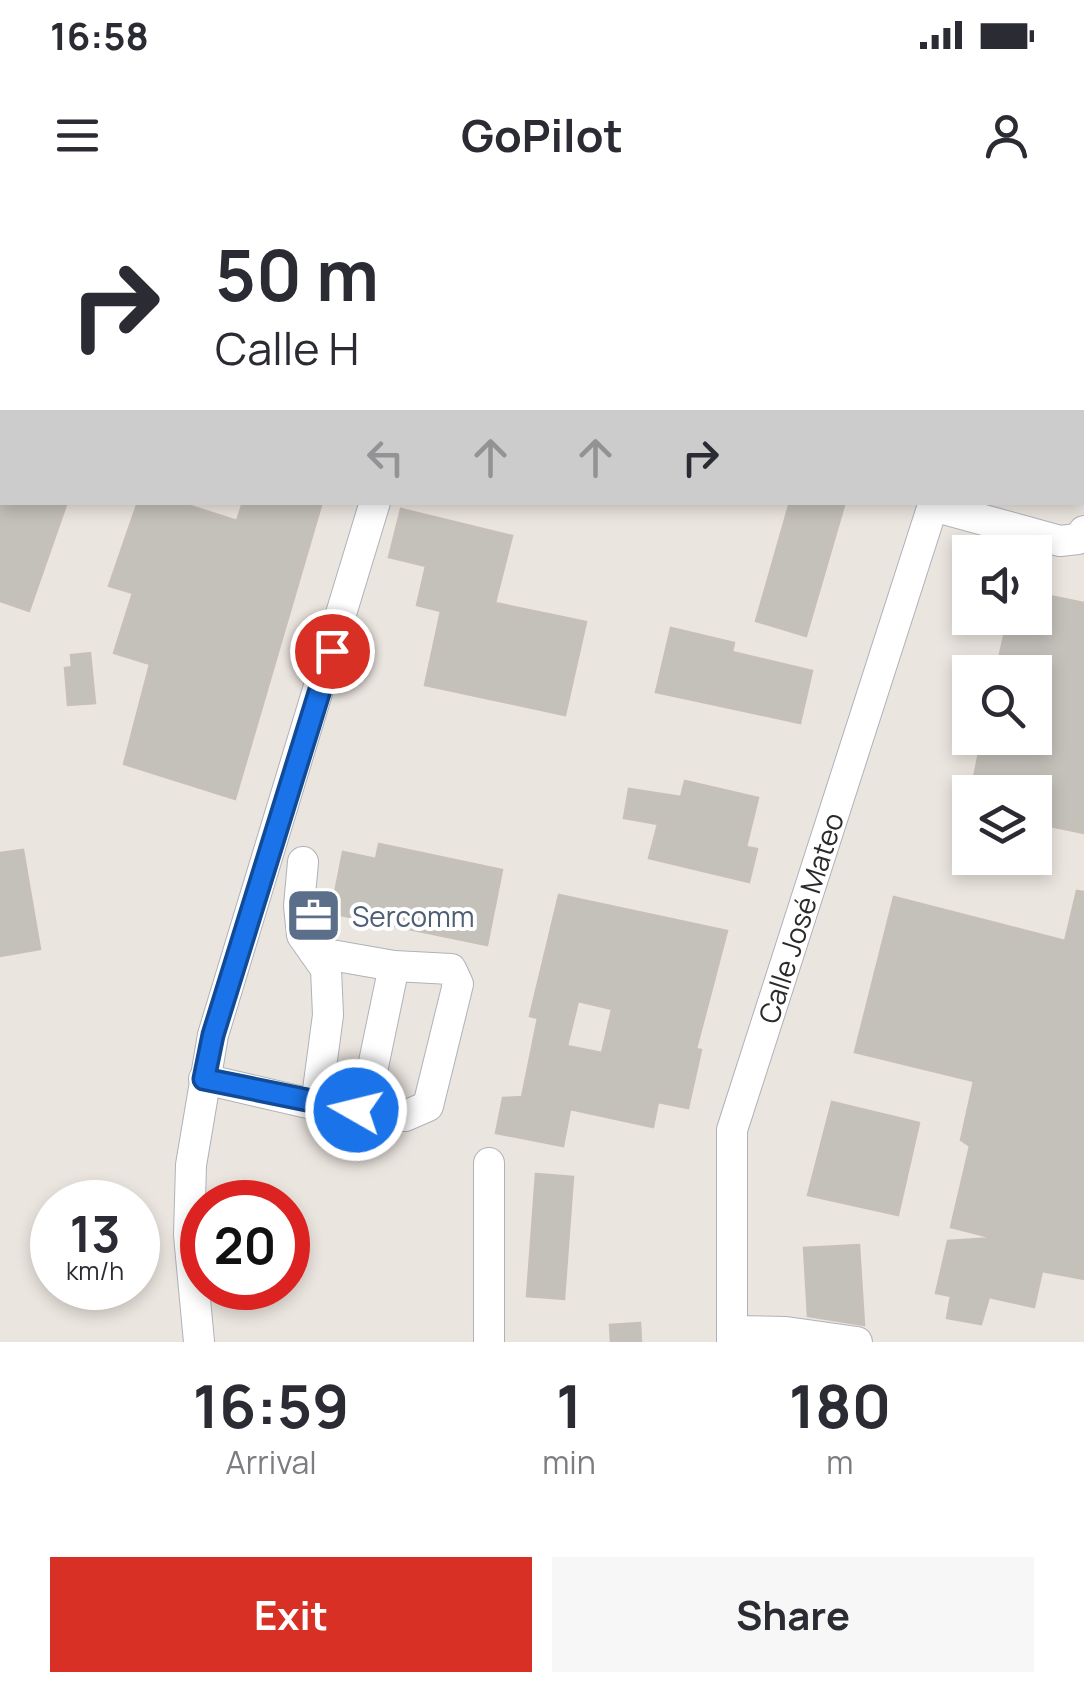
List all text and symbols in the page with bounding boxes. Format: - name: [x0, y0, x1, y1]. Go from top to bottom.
- text: 16:58: [50, 9, 149, 61]
- text: GoPilot: [461, 104, 623, 166]
- icon: menu: [50, 108, 105, 163]
- icon: person: [979, 108, 1034, 163]
- text: 50 m: [215, 226, 379, 322]
- icon: right: [50, 240, 180, 370]
- text: Calle H: [215, 317, 359, 379]
- icon: left: [358, 430, 413, 485]
- icon: ahead: [463, 430, 518, 485]
- icon: ahead: [568, 430, 623, 485]
- icon: right: [673, 430, 728, 485]
- map controls: [952, 535, 1052, 875]
- button: sound: [952, 535, 1052, 635]
- pin: [290, 609, 375, 694]
- icon: arrive: [305, 624, 360, 679]
- button: search: [952, 655, 1052, 755]
- button: layers: [952, 775, 1052, 875]
- street label: Calle José Mateo: [749, 807, 852, 1028]
- office icon: Sercomm: [283, 886, 343, 946]
- place label: Sercomm: [352, 897, 475, 935]
- position arrow: [304, 1058, 408, 1162]
- speed limit sign: 20: [180, 1180, 310, 1310]
- text: 13: [70, 1199, 120, 1267]
- text: km/h: [66, 1253, 124, 1288]
- text: 16:59: [193, 1364, 349, 1446]
- text: 1: [556, 1364, 582, 1446]
- text: 180: [789, 1364, 891, 1446]
- text: Arrival: [225, 1440, 317, 1484]
- text: min: [542, 1440, 596, 1484]
- text: m: [826, 1440, 853, 1484]
- button: Exit: [50, 1557, 532, 1672]
- button: Share: [552, 1557, 1034, 1672]

